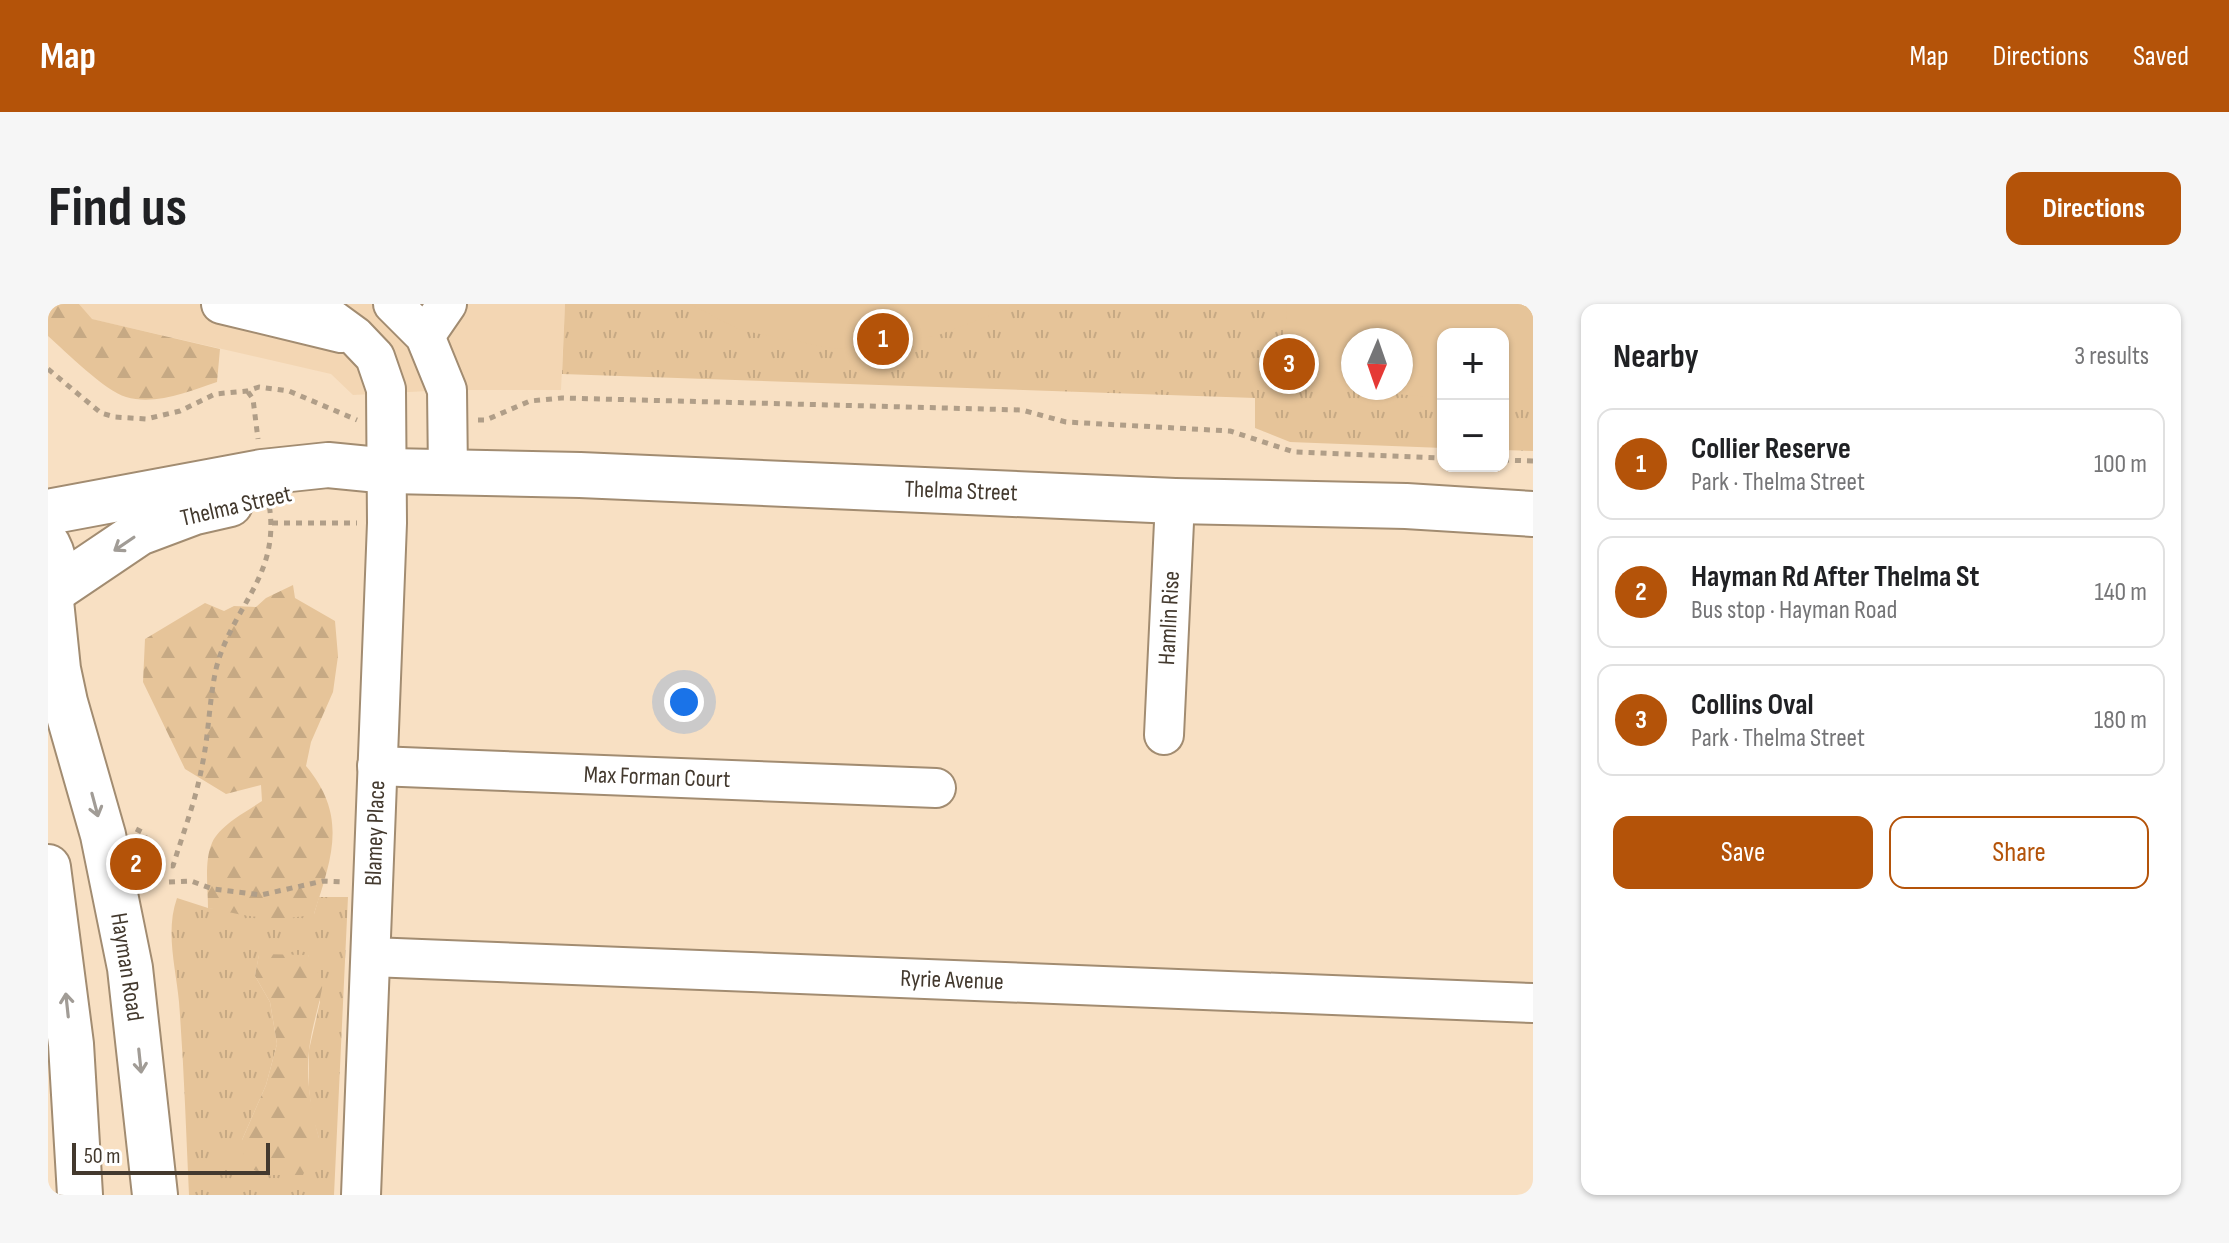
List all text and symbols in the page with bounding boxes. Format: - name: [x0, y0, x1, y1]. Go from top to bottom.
- text: Map: [40, 34, 96, 79]
- text: Map: [1910, 40, 1949, 73]
- text: Directions: [1993, 40, 2089, 73]
- text: Saved: [2133, 40, 2189, 73]
- button: Directions: [2006, 172, 2181, 245]
- text: Find us: [48, 175, 187, 242]
- pin: 1: [857, 309, 909, 369]
- north arrow: [1341, 328, 1413, 400]
- map controls: [1437, 328, 1509, 472]
- button: +: [1437, 328, 1509, 400]
- pin: 3: [1263, 334, 1315, 394]
- text: Nearby: [1613, 336, 1699, 377]
- text: 3 results: [2074, 341, 2149, 372]
- button: −: [1437, 400, 1509, 472]
- text: Collier Reserve: [1691, 431, 1851, 467]
- text: 1: [1636, 449, 1646, 480]
- text: 100 m: [2094, 449, 2147, 480]
- text: Park · Thelma Street: [1691, 467, 1865, 498]
- street label: Thelma Street: [904, 475, 1018, 507]
- street label: Thelma Street: [178, 479, 294, 533]
- one-way arrow: [113, 536, 136, 552]
- text: Hayman Rd After Thelma St: [1691, 559, 1979, 595]
- street label: Hamlin Rise: [1152, 570, 1186, 666]
- text: 2: [1635, 577, 1647, 608]
- text: 140 m: [2095, 577, 2147, 608]
- text: Bus stop · Hayman Road: [1691, 595, 1897, 626]
- your location: [664, 682, 704, 722]
- text: Collins Oval: [1691, 687, 1814, 723]
- text: 3: [1635, 705, 1647, 736]
- text: 180 m: [2094, 705, 2147, 736]
- text: Park · Thelma Street: [1691, 723, 1865, 754]
- street label: Max Forman Court: [583, 760, 731, 794]
- street label: Blamey Place: [359, 780, 391, 886]
- one-way arrow: [88, 792, 103, 818]
- button: Save: [1613, 816, 1873, 889]
- button: Share: [1889, 816, 2149, 889]
- pin: 2: [110, 834, 162, 894]
- street label: Hayman Road: [104, 911, 150, 1023]
- street label: Ryrie Avenue: [900, 964, 1004, 996]
- one-way arrow: [60, 993, 75, 1019]
- one-way arrow: [133, 1047, 148, 1074]
- scale bar: [72, 1139, 270, 1175]
- text: 50 m: [84, 1143, 120, 1170]

